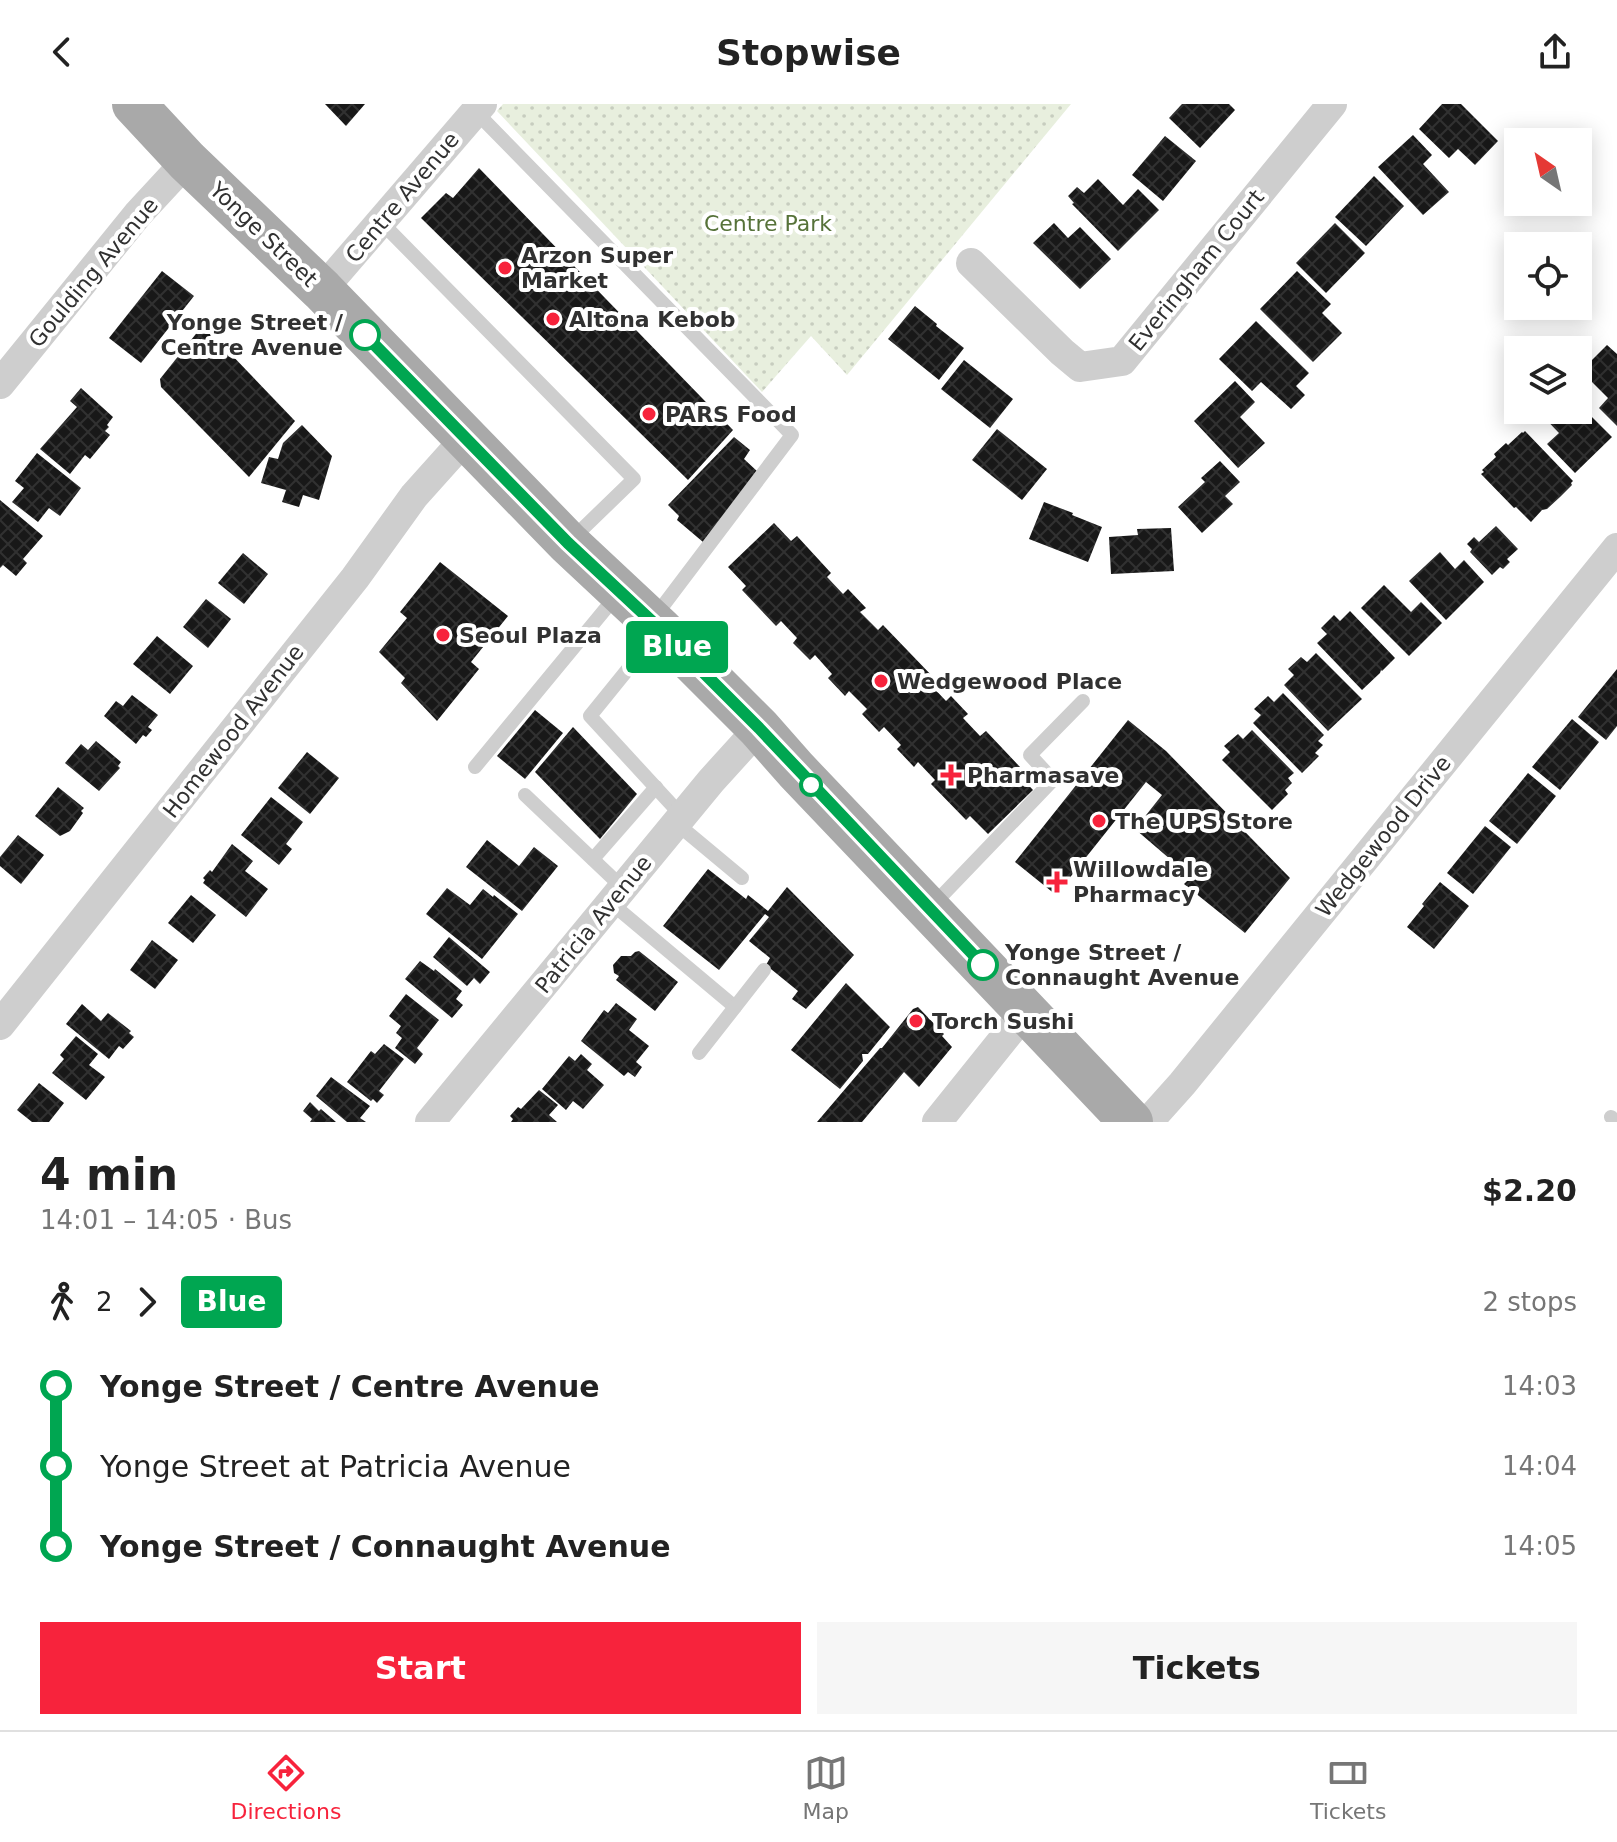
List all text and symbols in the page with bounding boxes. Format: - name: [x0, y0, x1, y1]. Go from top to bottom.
- icon: back: [40, 30, 84, 74]
- icon: share: [1533, 30, 1577, 74]
- text: Stopwise: [716, 32, 901, 73]
- street label: Centre Avenue: [341, 127, 464, 268]
- north arrow: [1504, 128, 1592, 216]
- map controls: [1504, 128, 1592, 424]
- street label: Yonge Street: [204, 176, 323, 292]
- street label: Everingham Court: [1124, 185, 1269, 356]
- street label: Goulding Avenue: [24, 193, 163, 352]
- park label: Centre Park: [704, 211, 832, 236]
- button: locate: [1504, 232, 1592, 320]
- place label: Arzon Super Market: [521, 243, 673, 293]
- marker: Arzon Super Market: [496, 259, 514, 277]
- place label: Altona Kebob: [569, 307, 736, 332]
- place label: Yonge Street / Centre Avenue: [161, 310, 344, 360]
- marker: Altona Kebob: [544, 310, 562, 328]
- marker: Yonge Street / Centre Avenue: [350, 320, 380, 350]
- button: layers: [1504, 336, 1592, 424]
- place label: PARS Food: [665, 402, 797, 427]
- marker: PARS Food: [640, 405, 658, 423]
- line badge: Blue: [621, 621, 733, 673]
- place label: Seoul Plaza: [459, 623, 602, 648]
- marker: Seoul Plaza: [434, 626, 452, 644]
- text: Blue: [642, 630, 712, 663]
- street label: Homewood Avenue: [158, 640, 309, 823]
- place label: Wedgewood Place: [897, 669, 1122, 694]
- marker: Wedgewood Place: [872, 672, 890, 690]
- street label: Wedgewood Drive: [1311, 751, 1456, 922]
- place label: Pharmasave: [967, 763, 1119, 788]
- marker: Pharmasave: [942, 766, 960, 784]
- unlabelled marker: [800, 774, 822, 796]
- place label: The UPS Store: [1115, 809, 1293, 834]
- marker: The UPS Store: [1090, 812, 1108, 830]
- street label: Patricia Avenue: [530, 850, 657, 998]
- place label: Willowdale Pharmacy: [1073, 857, 1208, 907]
- marker: Willowdale Pharmacy: [1048, 873, 1066, 891]
- place label: Yonge Street / Connaught Avenue: [1004, 940, 1239, 990]
- marker: Yonge Street / Connaught Avenue: [968, 950, 998, 980]
- place label: Torch Sushi: [932, 1009, 1074, 1034]
- marker: Torch Sushi: [907, 1012, 925, 1030]
- text: 4 min: [40, 1149, 178, 1200]
- text: $2.20: [1482, 1173, 1577, 1208]
- text: 14:01 – 14:05 · Bus: [40, 1205, 292, 1235]
- icon: walk: [40, 1280, 84, 1324]
- icon: forward: [125, 1280, 169, 1324]
- text: Blue: [197, 1285, 266, 1318]
- text: 2: [96, 1287, 113, 1317]
- text: 2 stops: [1482, 1287, 1577, 1317]
- text: Yonge Street / Centre Avenue: [100, 1369, 600, 1404]
- text: 14:03: [1502, 1371, 1577, 1401]
- text: Yonge Street at Patricia Avenue: [100, 1449, 571, 1484]
- text: 14:04: [1502, 1451, 1577, 1481]
- text: Yonge Street / Connaught Avenue: [100, 1529, 671, 1564]
- text: 14:05: [1502, 1531, 1577, 1561]
- button: Start: [40, 1622, 801, 1714]
- button: Tickets: [817, 1622, 1577, 1714]
- tab: Directions: [231, 1751, 341, 1824]
- tab: Map: [802, 1751, 849, 1824]
- tab: Tickets: [1310, 1751, 1386, 1824]

